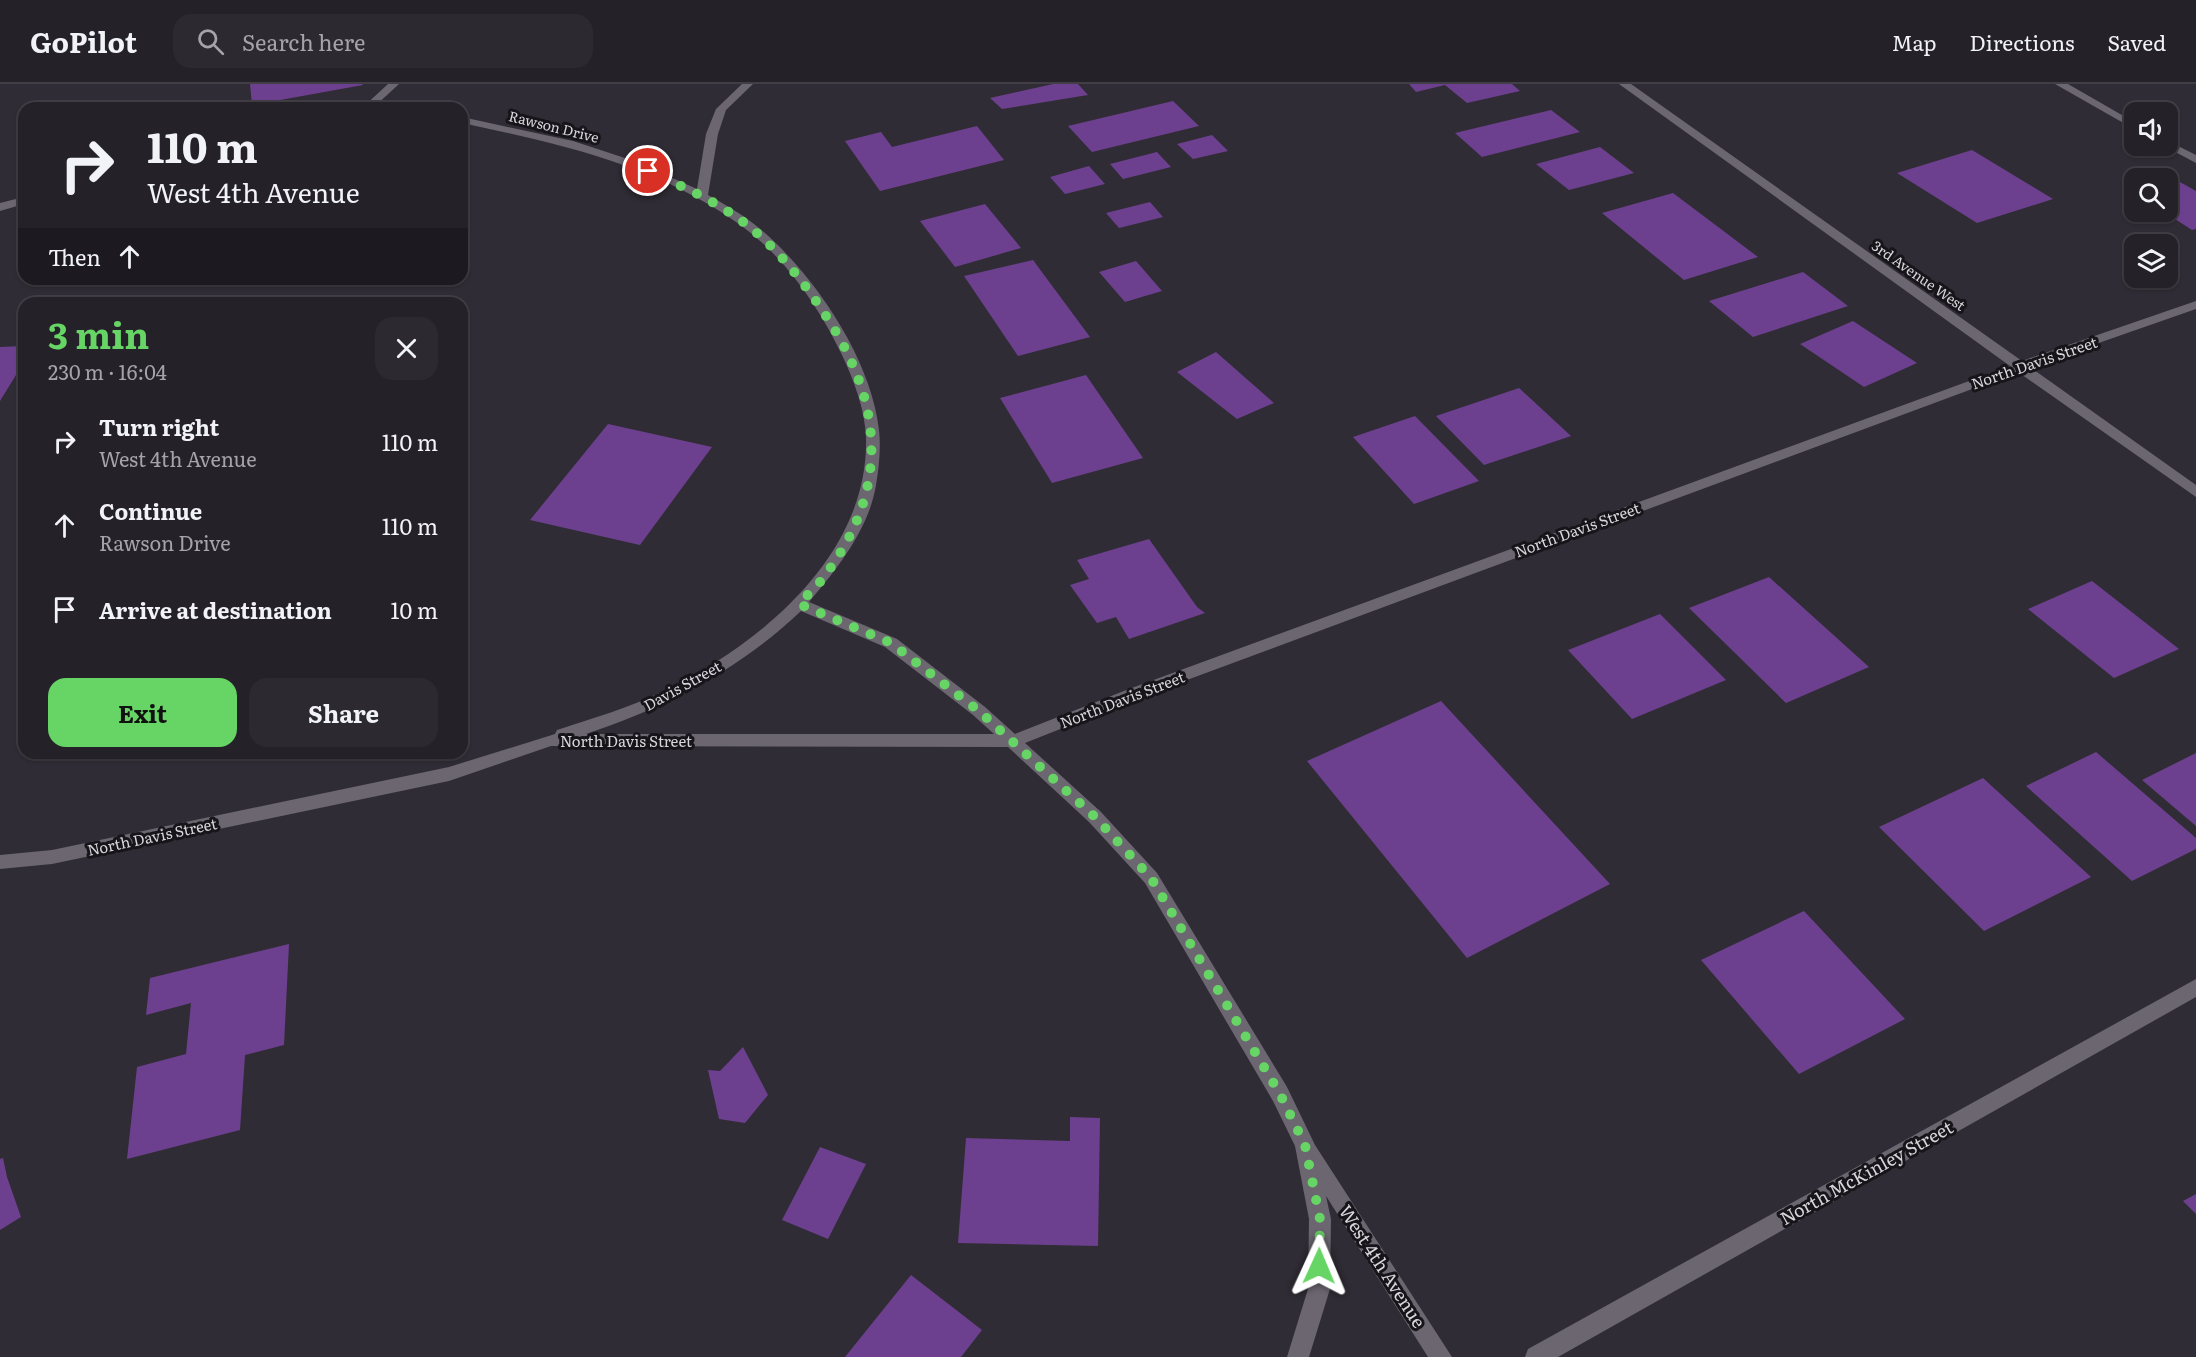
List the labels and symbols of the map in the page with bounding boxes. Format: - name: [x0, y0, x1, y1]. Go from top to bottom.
- street label: Rawson Drive: [507, 105, 601, 147]
- pin: [622, 145, 673, 196]
- street label: 3rd Avenue West: [1868, 235, 1970, 315]
- street label: North Davis Street: [1968, 330, 2100, 394]
- street label: North Davis Street: [1511, 496, 1643, 562]
- street label: Davis Street: [639, 654, 725, 716]
- street label: North Davis Street: [1056, 665, 1188, 733]
- street label: North Davis Street: [560, 729, 692, 752]
- street label: North Davis Street: [85, 811, 219, 861]
- street label: North McKinley Street: [1774, 1113, 1958, 1231]
- street label: West 4th Avenue: [1333, 1199, 1433, 1333]
- position arrow: [1287, 1234, 1351, 1298]

